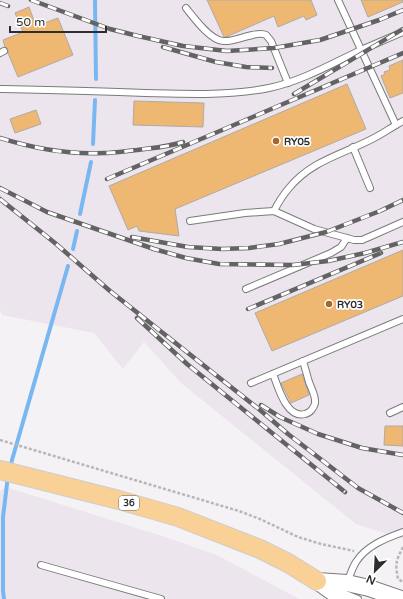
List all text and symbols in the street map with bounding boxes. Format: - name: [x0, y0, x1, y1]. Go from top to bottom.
- scale bar: [10, 8, 106, 34]
- text: 50 m: [16, 15, 45, 29]
- marker: RY05: [271, 136, 281, 146]
- place label: RY05: [284, 136, 310, 148]
- marker: RY03: [324, 299, 334, 309]
- place label: RY03: [337, 299, 363, 311]
- road number: 36: [119, 496, 139, 510]
- north arrow: [355, 551, 395, 591]
- text: N: [364, 572, 378, 587]

